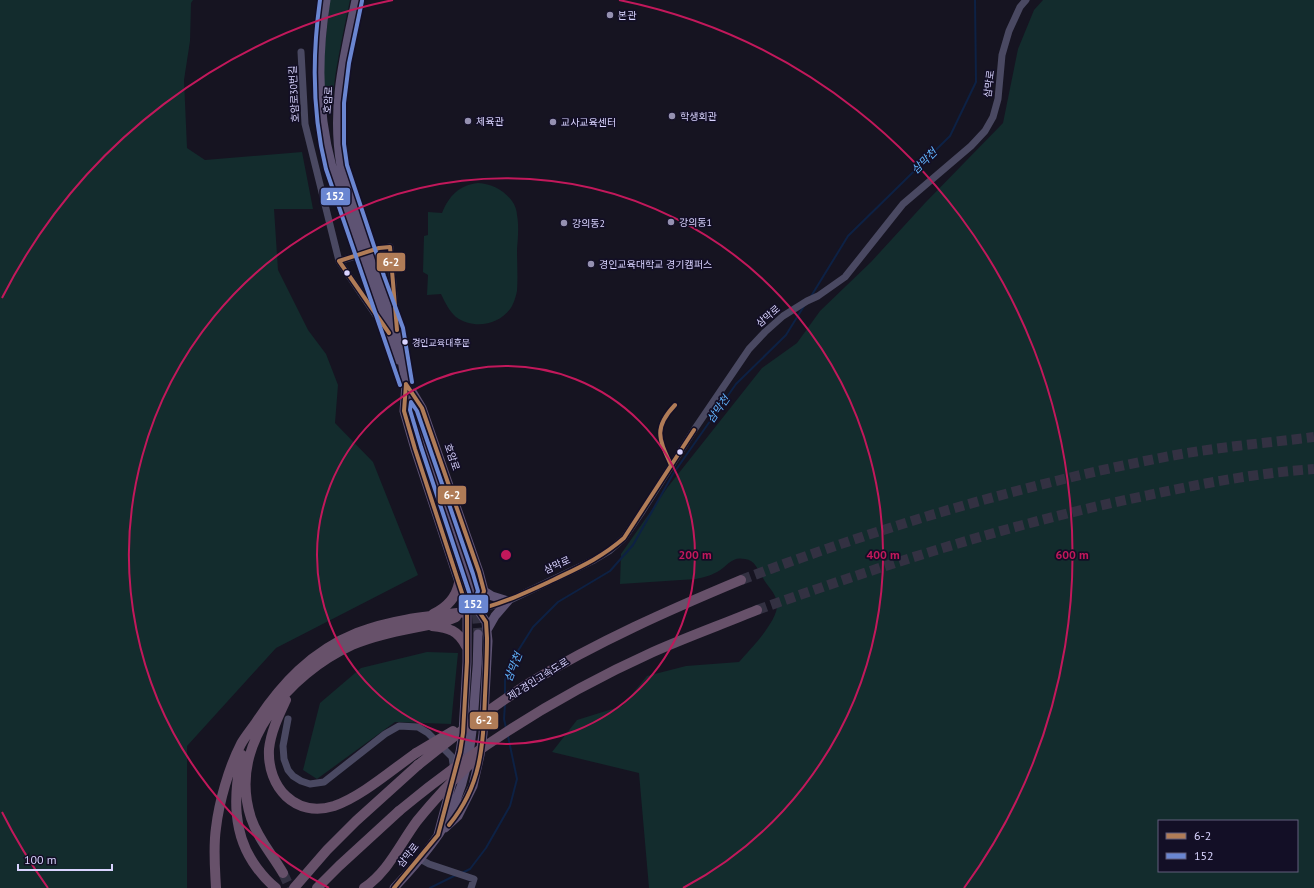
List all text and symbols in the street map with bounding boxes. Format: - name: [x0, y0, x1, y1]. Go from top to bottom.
- place label: 본관: [618, 9, 637, 22]
- marker: 본관: [605, 10, 615, 20]
- street label: 호암로30번길: [286, 65, 302, 123]
- street label: 삼막로: [981, 70, 997, 98]
- street label: 호암로: [321, 86, 335, 114]
- place label: 학생회관: [680, 110, 718, 123]
- marker: 학생회관: [667, 111, 677, 121]
- place label: 체육관: [476, 115, 504, 128]
- marker: 체육관: [463, 116, 473, 126]
- place label: 교사교육센터: [561, 116, 616, 129]
- marker: 교사교육센터: [548, 117, 558, 127]
- water label: 삼막천: [908, 144, 941, 177]
- line badge: 152: [320, 187, 351, 206]
- text: 152: [326, 189, 344, 203]
- place label: 강의동1: [679, 216, 712, 229]
- place label: 강의동2: [572, 217, 605, 230]
- marker: 강의동1: [666, 217, 676, 227]
- marker: 강의동2: [559, 218, 569, 228]
- line badge: 6-2: [376, 252, 406, 272]
- text: 6-2: [383, 255, 399, 269]
- place label: 경인교육대학교 경기캠퍼스: [599, 258, 712, 271]
- marker: 경인교육대학교 경기캠퍼스: [586, 259, 596, 269]
- unlabelled marker: [342, 268, 352, 278]
- street label: 삼막로: [753, 302, 783, 330]
- marker: 경인교육대후문: [400, 337, 410, 347]
- place label: 경인교육대후문: [412, 337, 470, 348]
- water label: 삼막천: [704, 391, 734, 425]
- street label: 호암로: [441, 442, 463, 472]
- unlabelled marker: [675, 447, 685, 457]
- line badge: 6-2: [437, 485, 467, 505]
- text: 6-2: [444, 488, 460, 502]
- text: 200 m: [678, 547, 712, 562]
- text: 400 m: [866, 547, 900, 562]
- text: 600 m: [1055, 547, 1089, 562]
- centre of rings: [499, 548, 513, 562]
- street label: 삼막로: [542, 553, 572, 577]
- line badge: 152: [458, 594, 489, 614]
- text: 152: [464, 597, 482, 611]
- water label: 삼막천: [501, 649, 526, 684]
- street label: 제2경인고속도로: [505, 655, 571, 703]
- line badge: 6-2: [469, 711, 499, 730]
- text: 6-2: [476, 713, 492, 727]
- legend: [1158, 820, 1298, 872]
- text: 6-2: [1194, 828, 1211, 843]
- street label: 삼막로: [394, 840, 422, 870]
- scale bar: [18, 846, 112, 872]
- text: 152: [1194, 848, 1214, 863]
- text: 100 m: [24, 852, 57, 867]

